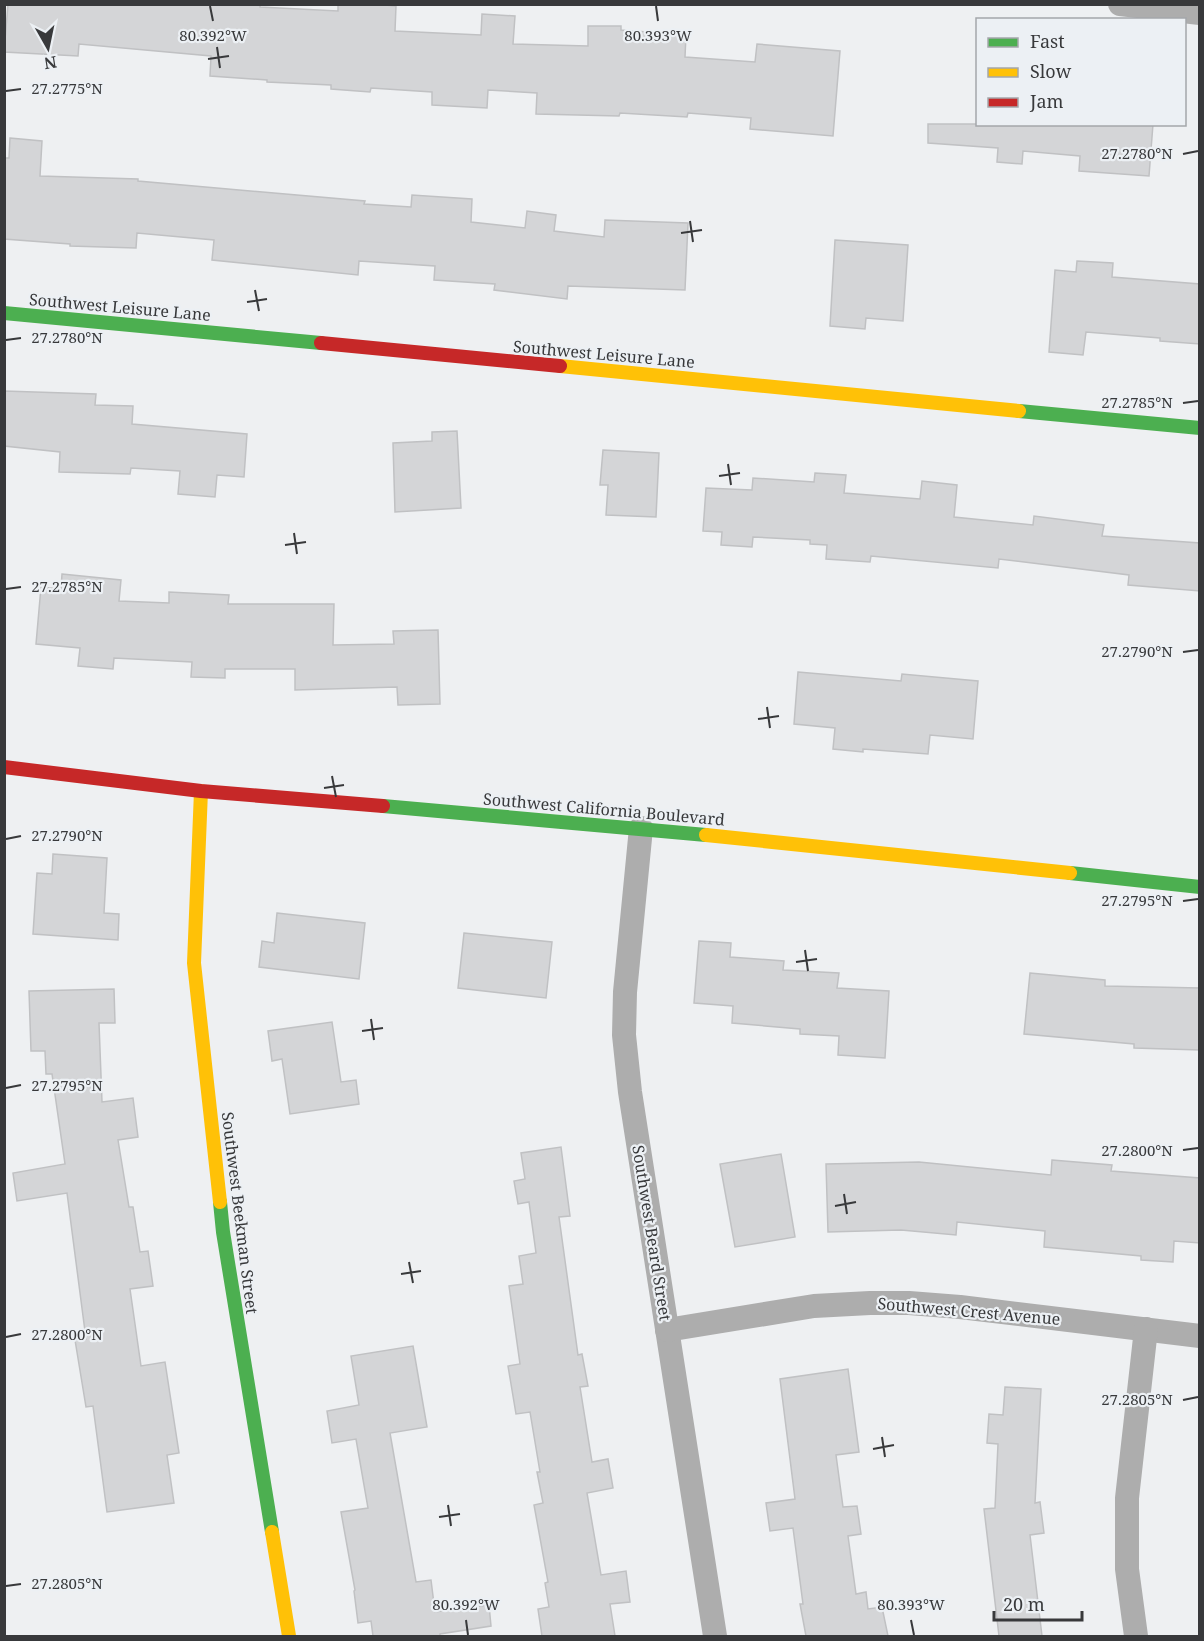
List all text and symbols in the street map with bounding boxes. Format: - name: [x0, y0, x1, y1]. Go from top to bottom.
- north arrow: [18, 18, 78, 78]
- legend: [976, 18, 1186, 126]
- text: 80.392°W: [179, 25, 247, 45]
- text: 80.393°W: [624, 25, 692, 45]
- text: Fast: [1030, 29, 1065, 53]
- text: N: [42, 51, 58, 75]
- text: Slow: [1030, 59, 1072, 83]
- text: 27.2775°N: [31, 78, 103, 98]
- text: Jam: [1029, 89, 1064, 113]
- text: 27.2780°N: [1101, 143, 1173, 163]
- street label: Southwest Leisure Lane: [28, 288, 212, 326]
- text: 27.2780°N: [31, 327, 103, 347]
- street label: Southwest Leisure Lane: [512, 335, 696, 373]
- text: 27.2785°N: [1101, 392, 1173, 412]
- text: 27.2785°N: [31, 576, 103, 596]
- text: 27.2790°N: [1101, 641, 1173, 661]
- street label: Southwest California Boulevard: [482, 787, 726, 831]
- text: 27.2790°N: [31, 825, 103, 845]
- text: 27.2795°N: [1101, 890, 1173, 910]
- text: 27.2795°N: [31, 1075, 103, 1095]
- street label: Southwest Beekman Street: [217, 1111, 263, 1316]
- text: 27.2800°N: [1101, 1140, 1173, 1160]
- street label: Southwest Beard Street: [627, 1144, 677, 1323]
- street label: Southwest Crest Avenue: [877, 1292, 1061, 1330]
- text: 27.2800°N: [31, 1324, 103, 1344]
- text: 27.2805°N: [1101, 1389, 1173, 1409]
- text: 27.2805°N: [31, 1573, 103, 1593]
- scale bar: [994, 1584, 1082, 1622]
- text: 20 m: [1003, 1592, 1045, 1616]
- text: 80.392°W: [432, 1594, 500, 1614]
- text: 80.393°W: [877, 1594, 945, 1614]

